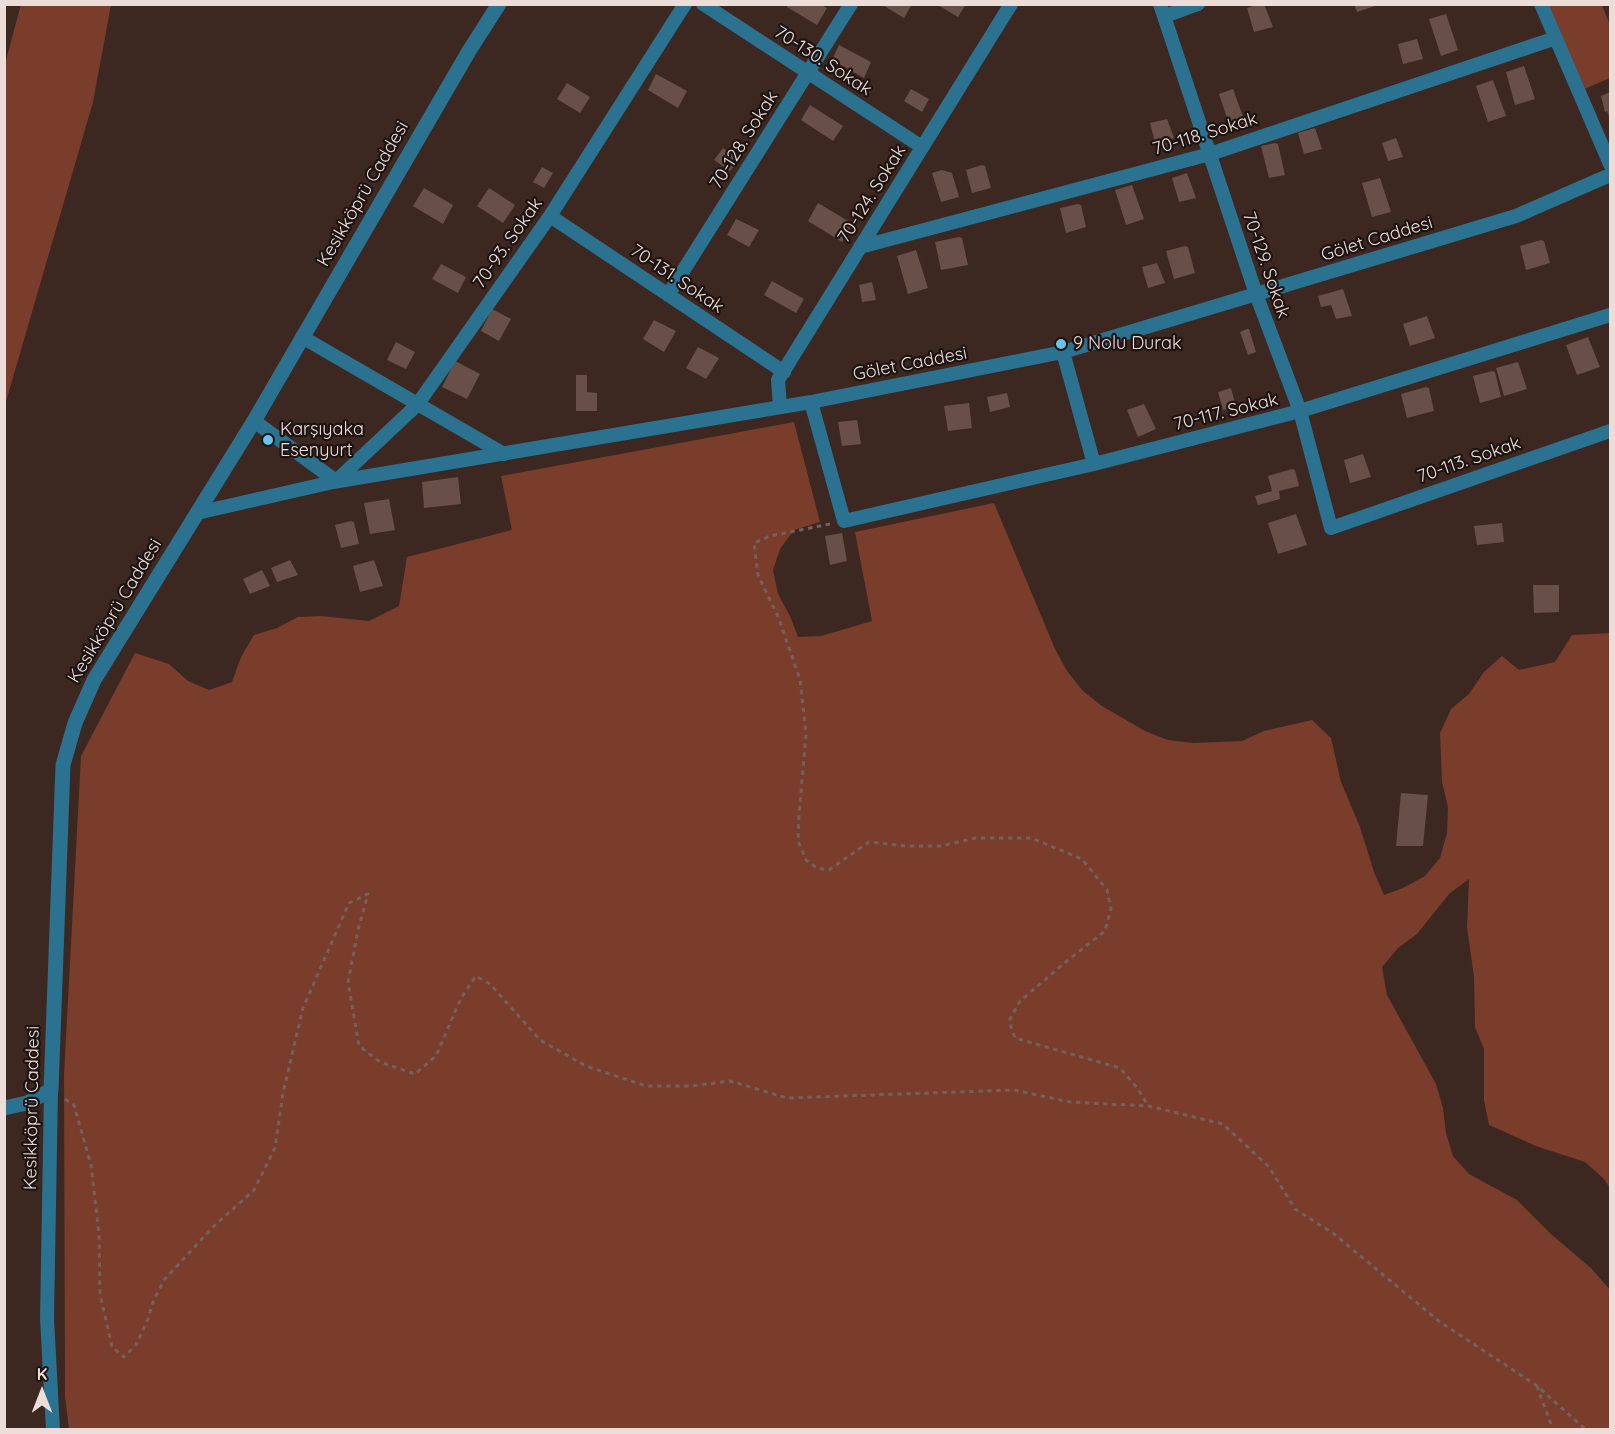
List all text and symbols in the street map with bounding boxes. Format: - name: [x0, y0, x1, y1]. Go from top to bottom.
- street label: 70-130. Sokak: [770, 21, 876, 101]
- street label: 70-128. Sokak: [705, 87, 783, 193]
- street label: 70-118. Sokak: [1150, 108, 1260, 160]
- street label: Kesikköprü Caddesi: [313, 117, 413, 271]
- street label: 70-124. Sokak: [833, 141, 911, 247]
- street label: 70-93. Sokak: [469, 194, 547, 292]
- street label: 70-129. Sokak: [1238, 209, 1294, 321]
- street label: Gölet Caddesi: [1319, 212, 1435, 266]
- street label: 70-131. Sokak: [626, 240, 728, 318]
- place label: 9 Nolu Durak: [1073, 333, 1182, 355]
- marker: 9 Nolu Durak: [1054, 337, 1068, 351]
- street label: Gölet Caddesi: [851, 342, 969, 386]
- street label: 70-117. Sokak: [1172, 389, 1280, 435]
- place label: Karşıyaka Esenyurt: [280, 419, 364, 462]
- street label: 70-113. Sokak: [1414, 432, 1524, 488]
- marker: Karşıyaka Esenyurt: [261, 433, 275, 447]
- street label: Kesikköprü Caddesi: [63, 535, 167, 687]
- street label: Kesikköprü Caddesi: [20, 1026, 44, 1190]
- north arrow: [12, 1362, 72, 1422]
- text: K: [37, 1364, 47, 1384]

